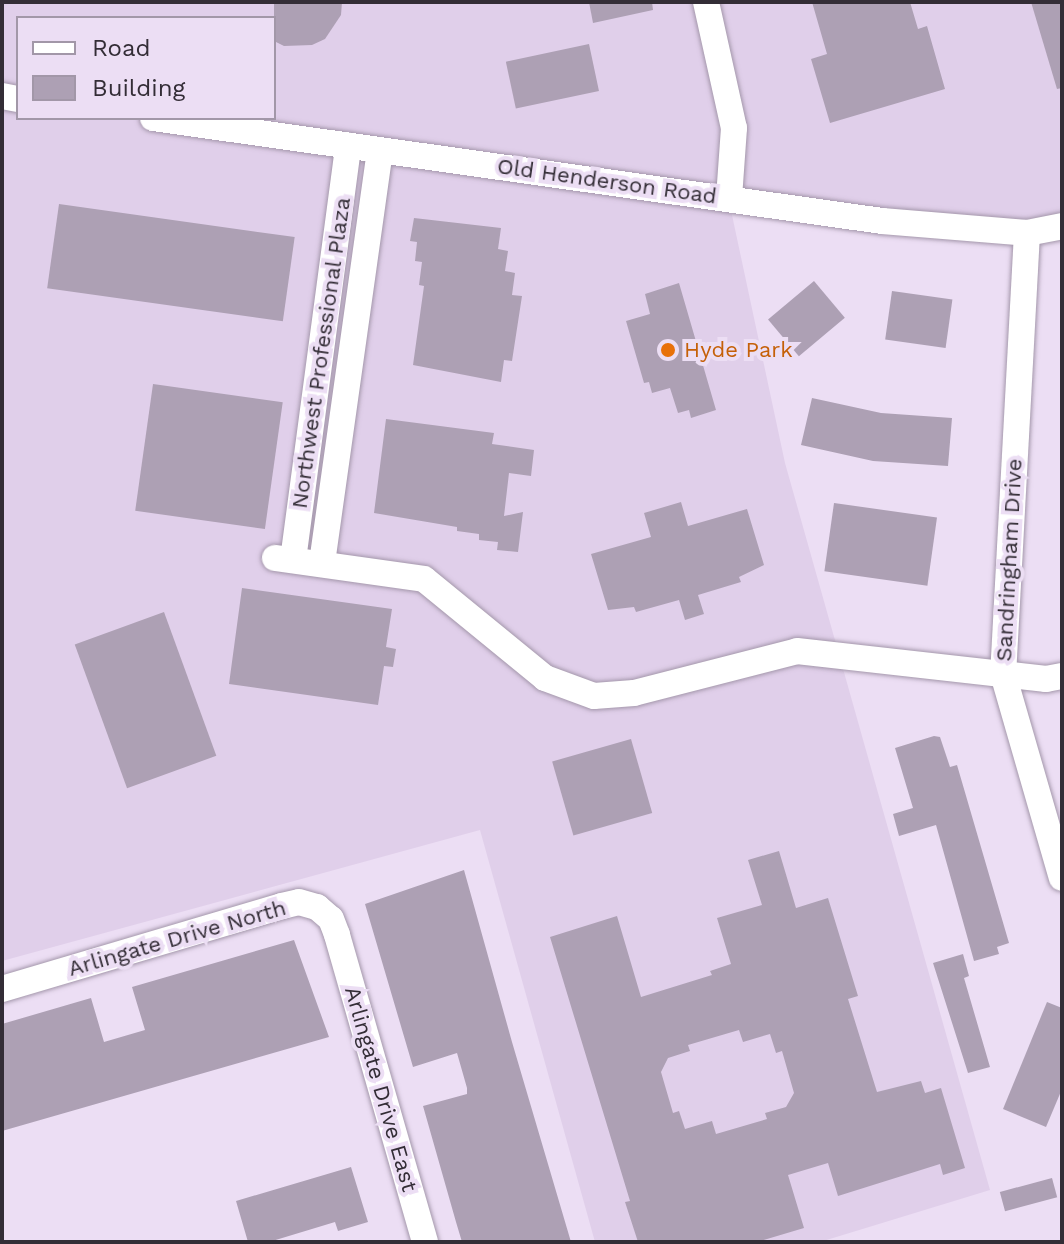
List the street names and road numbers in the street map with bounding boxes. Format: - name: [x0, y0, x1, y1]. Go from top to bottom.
- street label: Old Henderson Road: [496, 153, 718, 209]
- street label: Northwest Professional Plaza: [286, 195, 356, 511]
- street label: Sandringham Drive: [991, 458, 1027, 662]
- street label: Arlingate Drive North: [65, 894, 289, 982]
- street label: Arlingate Drive East: [339, 983, 423, 1195]

